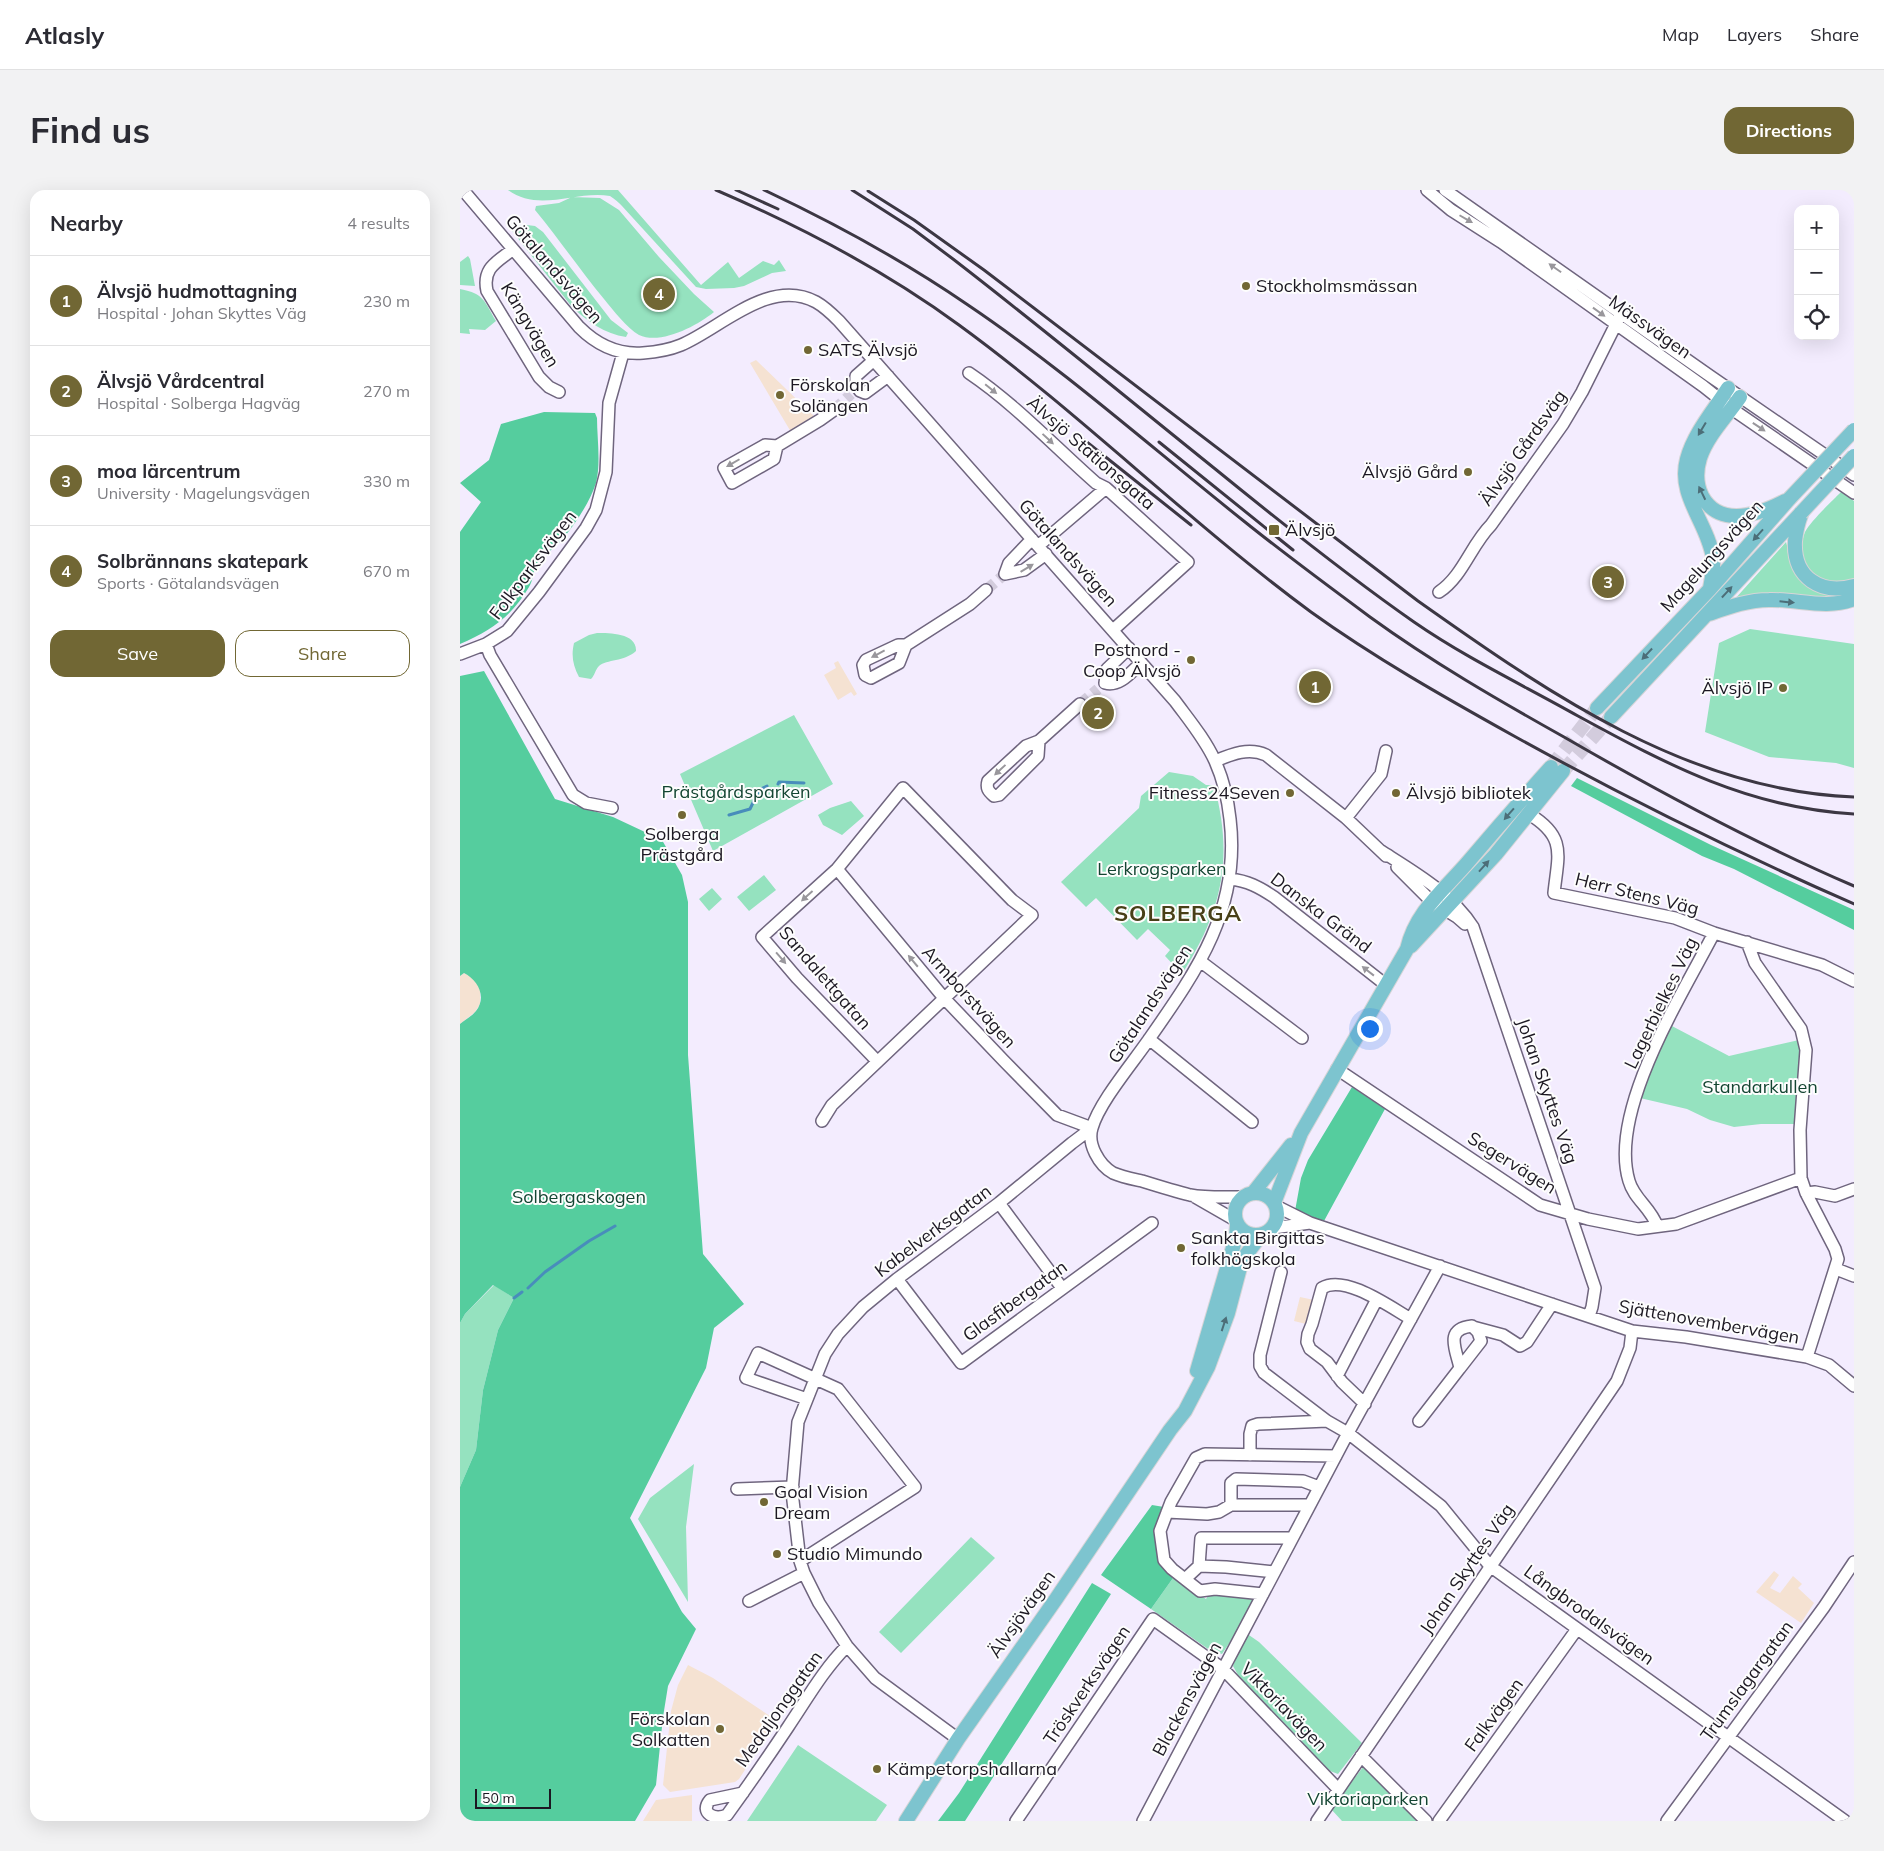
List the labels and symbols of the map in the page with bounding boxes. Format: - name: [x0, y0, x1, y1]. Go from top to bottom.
- street label: Götalandsvägen: [501, 209, 608, 328]
- one-way arrow: [1458, 215, 1473, 223]
- one-way arrow: [1548, 263, 1562, 273]
- place label: Stockholmsmässan: [1256, 274, 1418, 297]
- pin: 4: [643, 275, 675, 313]
- street label: Kängvägen: [496, 278, 565, 371]
- marker: Stockholmsmässan: [1240, 280, 1252, 292]
- street label: Mässvägen: [1605, 290, 1696, 363]
- one-way arrow: [1592, 307, 1606, 317]
- place label: SATS Älvsjö: [818, 338, 918, 361]
- marker: SATS Älvsjö: [802, 344, 814, 356]
- place label: Förskolan Solängen: [790, 373, 870, 417]
- one-way arrow: [984, 383, 997, 394]
- street label: Älvsjö Gårdsväg: [1474, 385, 1571, 510]
- marker: Förskolan Solängen: [774, 389, 786, 401]
- street label: Älvsjö Stationsgata: [1022, 391, 1160, 515]
- one-way arrow: [1753, 422, 1766, 432]
- one-way arrow: [1697, 423, 1706, 436]
- one-way arrow: [1041, 433, 1053, 445]
- one-way arrow: [726, 459, 740, 467]
- place label: Älvsjö Gård: [1362, 460, 1458, 483]
- marker: Älvsjö Gård: [1462, 466, 1474, 478]
- one-way arrow: [1698, 486, 1706, 500]
- street label: Götalandsvägen: [1014, 494, 1123, 611]
- street label: Magelungsvägen: [1655, 495, 1768, 617]
- street label: Folkparksvägen: [484, 505, 581, 624]
- place label: Älvsjö: [1285, 518, 1335, 541]
- marker: Älvsjö: [1267, 523, 1281, 537]
- one-way arrow: [1752, 528, 1763, 541]
- one-way arrow: [1020, 563, 1033, 572]
- pin: 3: [1592, 563, 1624, 601]
- one-way arrow: [1721, 586, 1733, 598]
- one-way arrow: [1780, 598, 1796, 606]
- place label: Postnord - Coop Älvsjö: [1083, 638, 1181, 682]
- one-way arrow: [1641, 648, 1653, 660]
- one-way arrow: [871, 650, 886, 658]
- marker: Postnord - Coop Älvsjö: [1185, 654, 1197, 666]
- pin: 1: [1299, 668, 1331, 706]
- place label: Älvsjö IP: [1702, 676, 1773, 699]
- marker: Älvsjö IP: [1777, 682, 1789, 694]
- pin: 2: [1082, 694, 1114, 732]
- one-way arrow: [995, 764, 1007, 776]
- park label: Prästgårdsparken: [661, 780, 811, 803]
- place label: Fitness24Seven: [1149, 781, 1280, 804]
- place label: Älvsjö bibliotek: [1406, 781, 1532, 804]
- marker: Fitness24Seven: [1284, 787, 1296, 799]
- marker: Älvsjö bibliotek: [1390, 787, 1402, 799]
- one-way arrow: [1503, 808, 1515, 820]
- marker: Solberga Prästgård: [676, 809, 688, 821]
- place label: Solberga Prästgård: [641, 822, 723, 866]
- park label: Lerkrogsparken: [1097, 857, 1227, 880]
- one-way arrow: [1479, 860, 1490, 873]
- street label: Danska Gränd: [1266, 867, 1376, 958]
- street label: Herr Stens Väg: [1573, 867, 1701, 920]
- one-way arrow: [802, 890, 814, 902]
- district label: SOLBERGA: [1114, 899, 1242, 927]
- street label: Sandalettgatan: [774, 921, 877, 1034]
- street label: Lagerbielkes Väg: [1619, 933, 1702, 1072]
- street label: Götalandsvägen: [1103, 940, 1197, 1068]
- street label: Armborstvägen: [917, 941, 1021, 1053]
- one-way arrow: [775, 952, 787, 964]
- one-way arrow: [907, 955, 918, 968]
- one-way arrow: [1361, 966, 1375, 976]
- street label: Johan Skyttes Väg: [1512, 1015, 1583, 1167]
- your location: [1357, 1016, 1383, 1042]
- park label: Standarkullen: [1702, 1075, 1818, 1098]
- street label: Segervägen: [1464, 1126, 1561, 1199]
- street label: Kabelverksgatan: [870, 1179, 996, 1282]
- park label: Solbergaskogen: [512, 1185, 646, 1208]
- place label: Sankta Birgittas folkhögskola: [1191, 1226, 1325, 1270]
- marker: Sankta Birgittas folkhögskola: [1175, 1242, 1187, 1254]
- street label: Glasfibergatan: [958, 1255, 1072, 1346]
- street label: Sjättenovembervägen: [1617, 1294, 1801, 1349]
- one-way arrow: [1221, 1317, 1228, 1332]
- place label: Goal Vision Dream: [774, 1480, 868, 1524]
- marker: Goal Vision Dream: [758, 1496, 770, 1508]
- street label: Johan Skyttes Väg: [1414, 1499, 1519, 1638]
- place label: Studio Mimundo: [787, 1542, 922, 1565]
- marker: Studio Mimundo: [771, 1548, 783, 1560]
- street label: Långbrodalsvägen: [1520, 1560, 1659, 1670]
- street label: Älvsjövägen: [983, 1565, 1060, 1662]
- street label: Trumslagargatan: [1695, 1616, 1798, 1746]
- street label: Tröskverksvägen: [1038, 1621, 1135, 1749]
- street label: Blackensvägen: [1147, 1638, 1226, 1760]
- street label: Medaljonggatan: [730, 1646, 827, 1771]
- street label: Viktoriavägen: [1236, 1657, 1333, 1756]
- street label: Falkvägen: [1459, 1673, 1528, 1756]
- place label: Förskolan Solkatten: [630, 1707, 710, 1751]
- marker: Förskolan Solkatten: [714, 1723, 726, 1735]
- place label: Kämpetorpshallarna: [887, 1757, 1057, 1780]
- marker: Kämpetorpshallarna: [871, 1763, 883, 1775]
- scale bar: [475, 1786, 551, 1809]
- park label: Viktoriaparken: [1307, 1787, 1429, 1810]

